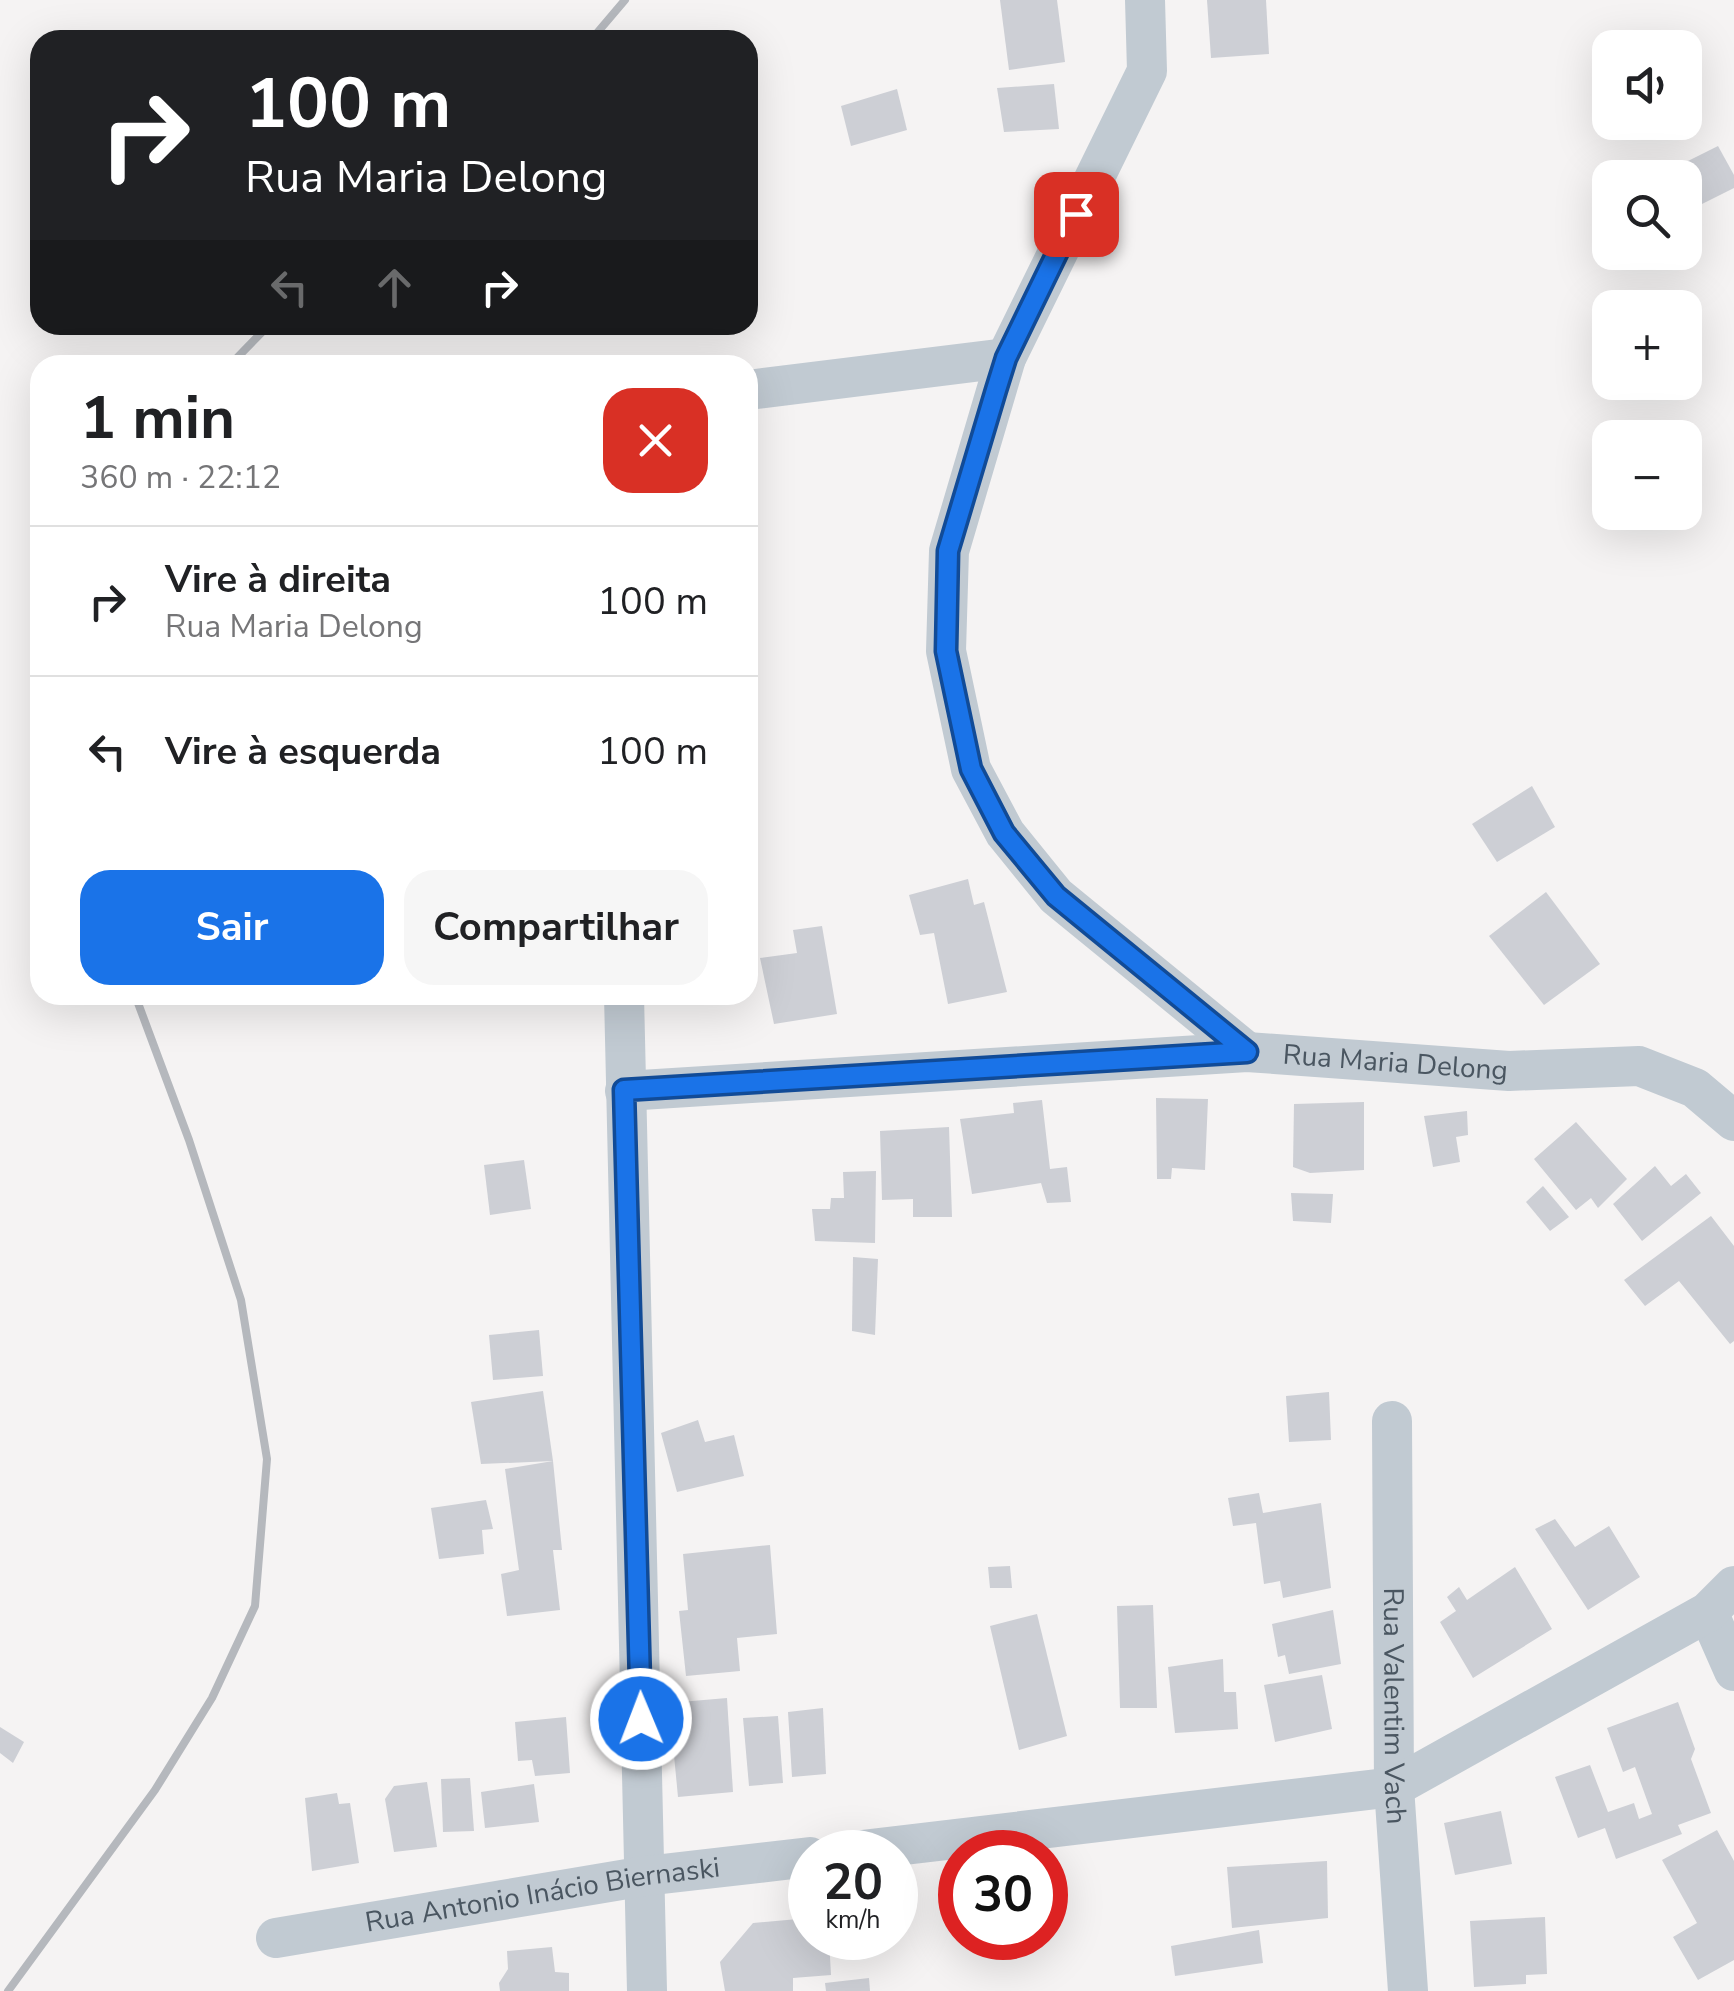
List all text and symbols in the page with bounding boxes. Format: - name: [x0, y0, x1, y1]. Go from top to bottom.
- map controls: [1592, 30, 1702, 530]
- button: sound: [1592, 30, 1702, 140]
- text: 100 m: [245, 56, 451, 152]
- icon: right: [80, 70, 210, 200]
- text: Rua Maria Delong: [245, 147, 607, 208]
- button: search: [1592, 160, 1702, 270]
- pin: [1034, 172, 1119, 257]
- icon: arrive: [1049, 187, 1104, 242]
- icon: left: [262, 260, 317, 315]
- icon: ahead: [367, 260, 422, 315]
- icon: right: [472, 260, 527, 315]
- button: +: [1592, 290, 1702, 400]
- text: 1 min: [80, 377, 235, 459]
- button: close: [603, 388, 708, 493]
- button: −: [1592, 420, 1702, 530]
- text: 360 m · 22:12: [80, 456, 281, 499]
- text: Vire à direita: [165, 554, 391, 605]
- icon: right: [80, 574, 135, 629]
- text: 100 m: [597, 576, 708, 627]
- text: Rua Maria Delong: [165, 605, 423, 648]
- icon: left: [80, 724, 135, 779]
- text: Vire à esquerda: [165, 726, 441, 777]
- text: 100 m: [597, 726, 708, 777]
- button: Sair: [80, 870, 384, 985]
- button: Compartilhar: [404, 870, 708, 985]
- street label: Rua Maria Delong: [1281, 1036, 1509, 1090]
- street label: Rua Valentim Vach: [1374, 1587, 1416, 1826]
- position arrow: [589, 1667, 693, 1771]
- speed limit sign: 30: [938, 1830, 1068, 1960]
- text: 20: [823, 1848, 883, 1917]
- street label: Rua Antonio Inácio Biernaski: [362, 1849, 722, 1942]
- text: km/h: [825, 1903, 881, 1937]

